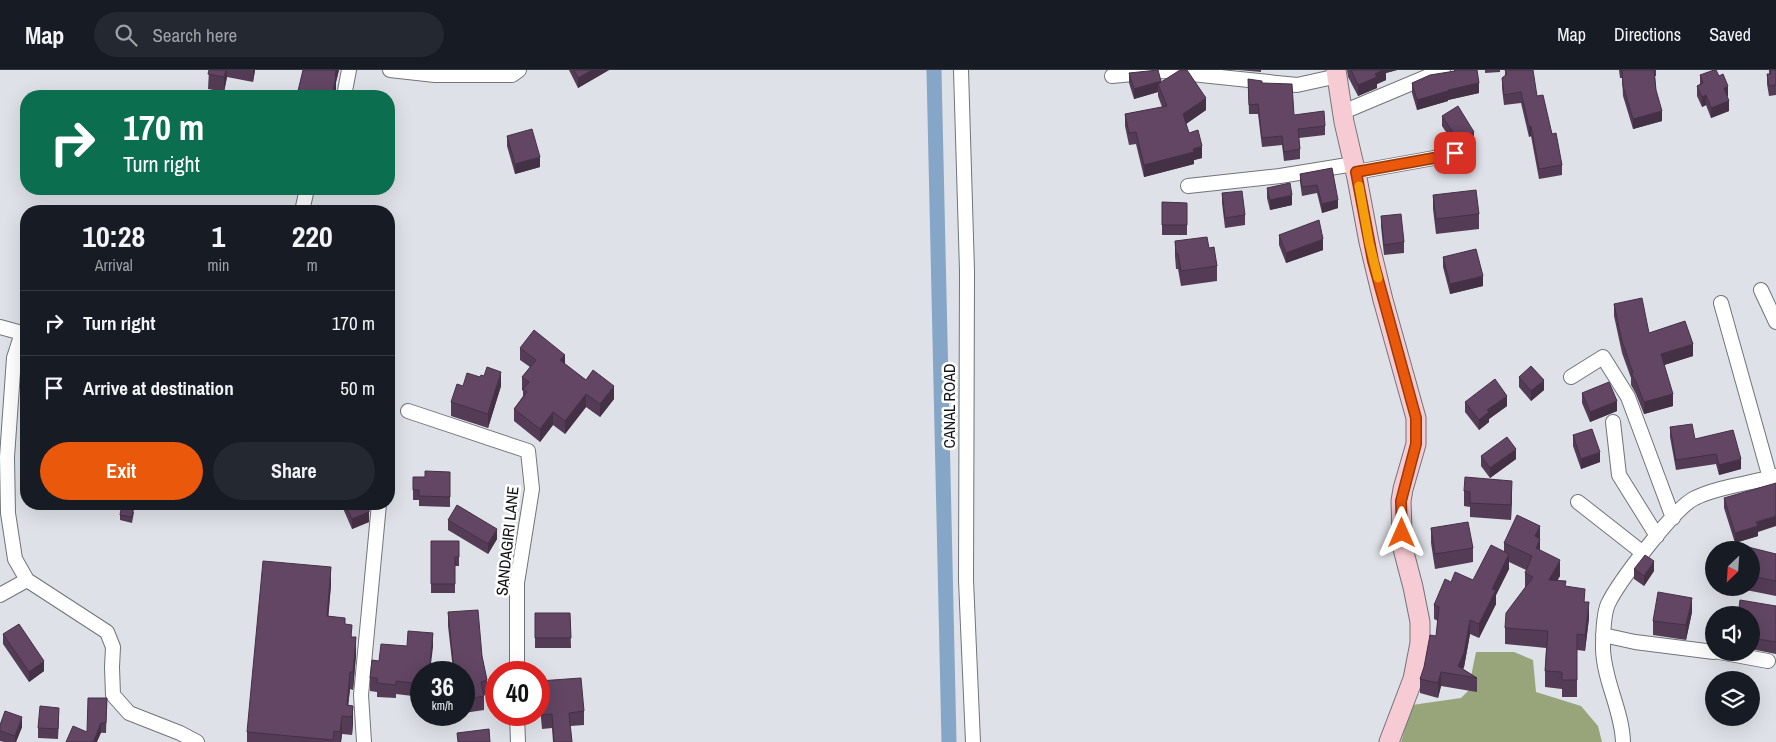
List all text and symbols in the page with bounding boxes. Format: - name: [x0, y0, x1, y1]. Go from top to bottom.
- search box: [94, 12, 444, 57]
- text: Map: [25, 19, 64, 51]
- icon: search: [112, 21, 140, 49]
- text: Search here: [152, 22, 237, 48]
- text: Map: [1557, 22, 1586, 47]
- text: Directions: [1614, 22, 1681, 47]
- text: Saved: [1709, 22, 1751, 47]
- text: 170 m: [123, 104, 204, 151]
- icon: right: [40, 110, 105, 175]
- pin: [1434, 132, 1476, 174]
- icon: arrive: [1441, 139, 1469, 167]
- text: Turn right: [123, 149, 200, 179]
- text: 10:28: [82, 216, 145, 256]
- text: 1: [212, 216, 225, 256]
- text: 220: [292, 216, 333, 256]
- text: Arrival: [95, 254, 133, 276]
- text: min: [207, 254, 229, 276]
- text: m: [307, 254, 318, 276]
- icon: right: [40, 309, 68, 337]
- text: Turn right: [83, 310, 155, 336]
- text: 170 m: [332, 310, 375, 336]
- street label: CANAL ROAD: [938, 364, 960, 448]
- icon: arrive: [40, 374, 68, 402]
- text: Arrive at destination: [83, 375, 234, 401]
- text: 50 m: [340, 375, 375, 401]
- button: Exit: [40, 442, 203, 500]
- button: Share: [213, 442, 375, 500]
- street label: SANDAGIRI LANE: [490, 485, 524, 597]
- position arrow: [1375, 506, 1427, 558]
- north arrow: [1705, 541, 1760, 596]
- map controls: [1705, 541, 1760, 726]
- button: sound: [1705, 606, 1760, 661]
- speed limit sign: 40: [485, 661, 550, 726]
- text: 36: [431, 670, 454, 704]
- button: layers: [1705, 671, 1760, 726]
- text: km/h: [432, 698, 453, 714]

